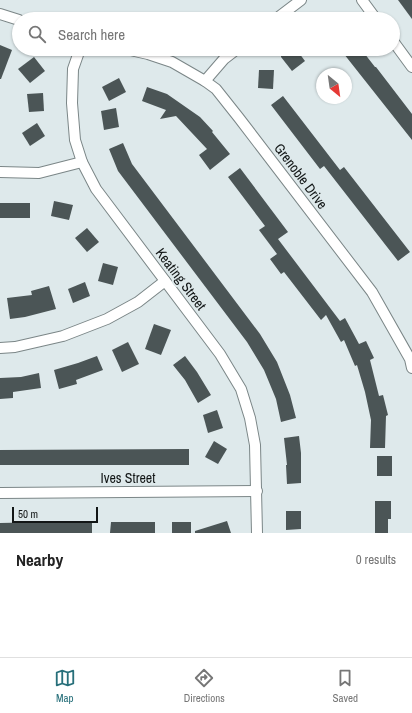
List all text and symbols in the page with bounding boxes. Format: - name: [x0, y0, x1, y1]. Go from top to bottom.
- search box: [12, 12, 400, 56]
- icon: search: [26, 23, 48, 45]
- text: Search here: [58, 24, 125, 45]
- north arrow: [316, 68, 352, 104]
- street label: Grenoble Drive: [270, 139, 332, 213]
- street label: Keating Street: [152, 244, 210, 314]
- street label: Ives Street: [101, 469, 155, 487]
- scale bar: [12, 505, 98, 524]
- text: 50 m: [18, 507, 38, 521]
- text: Nearby: [16, 548, 63, 571]
- text: 0 results: [356, 551, 396, 568]
- tab: Map: [54, 667, 76, 705]
- tab: Directions: [184, 667, 225, 705]
- tab: Saved: [333, 667, 358, 705]

